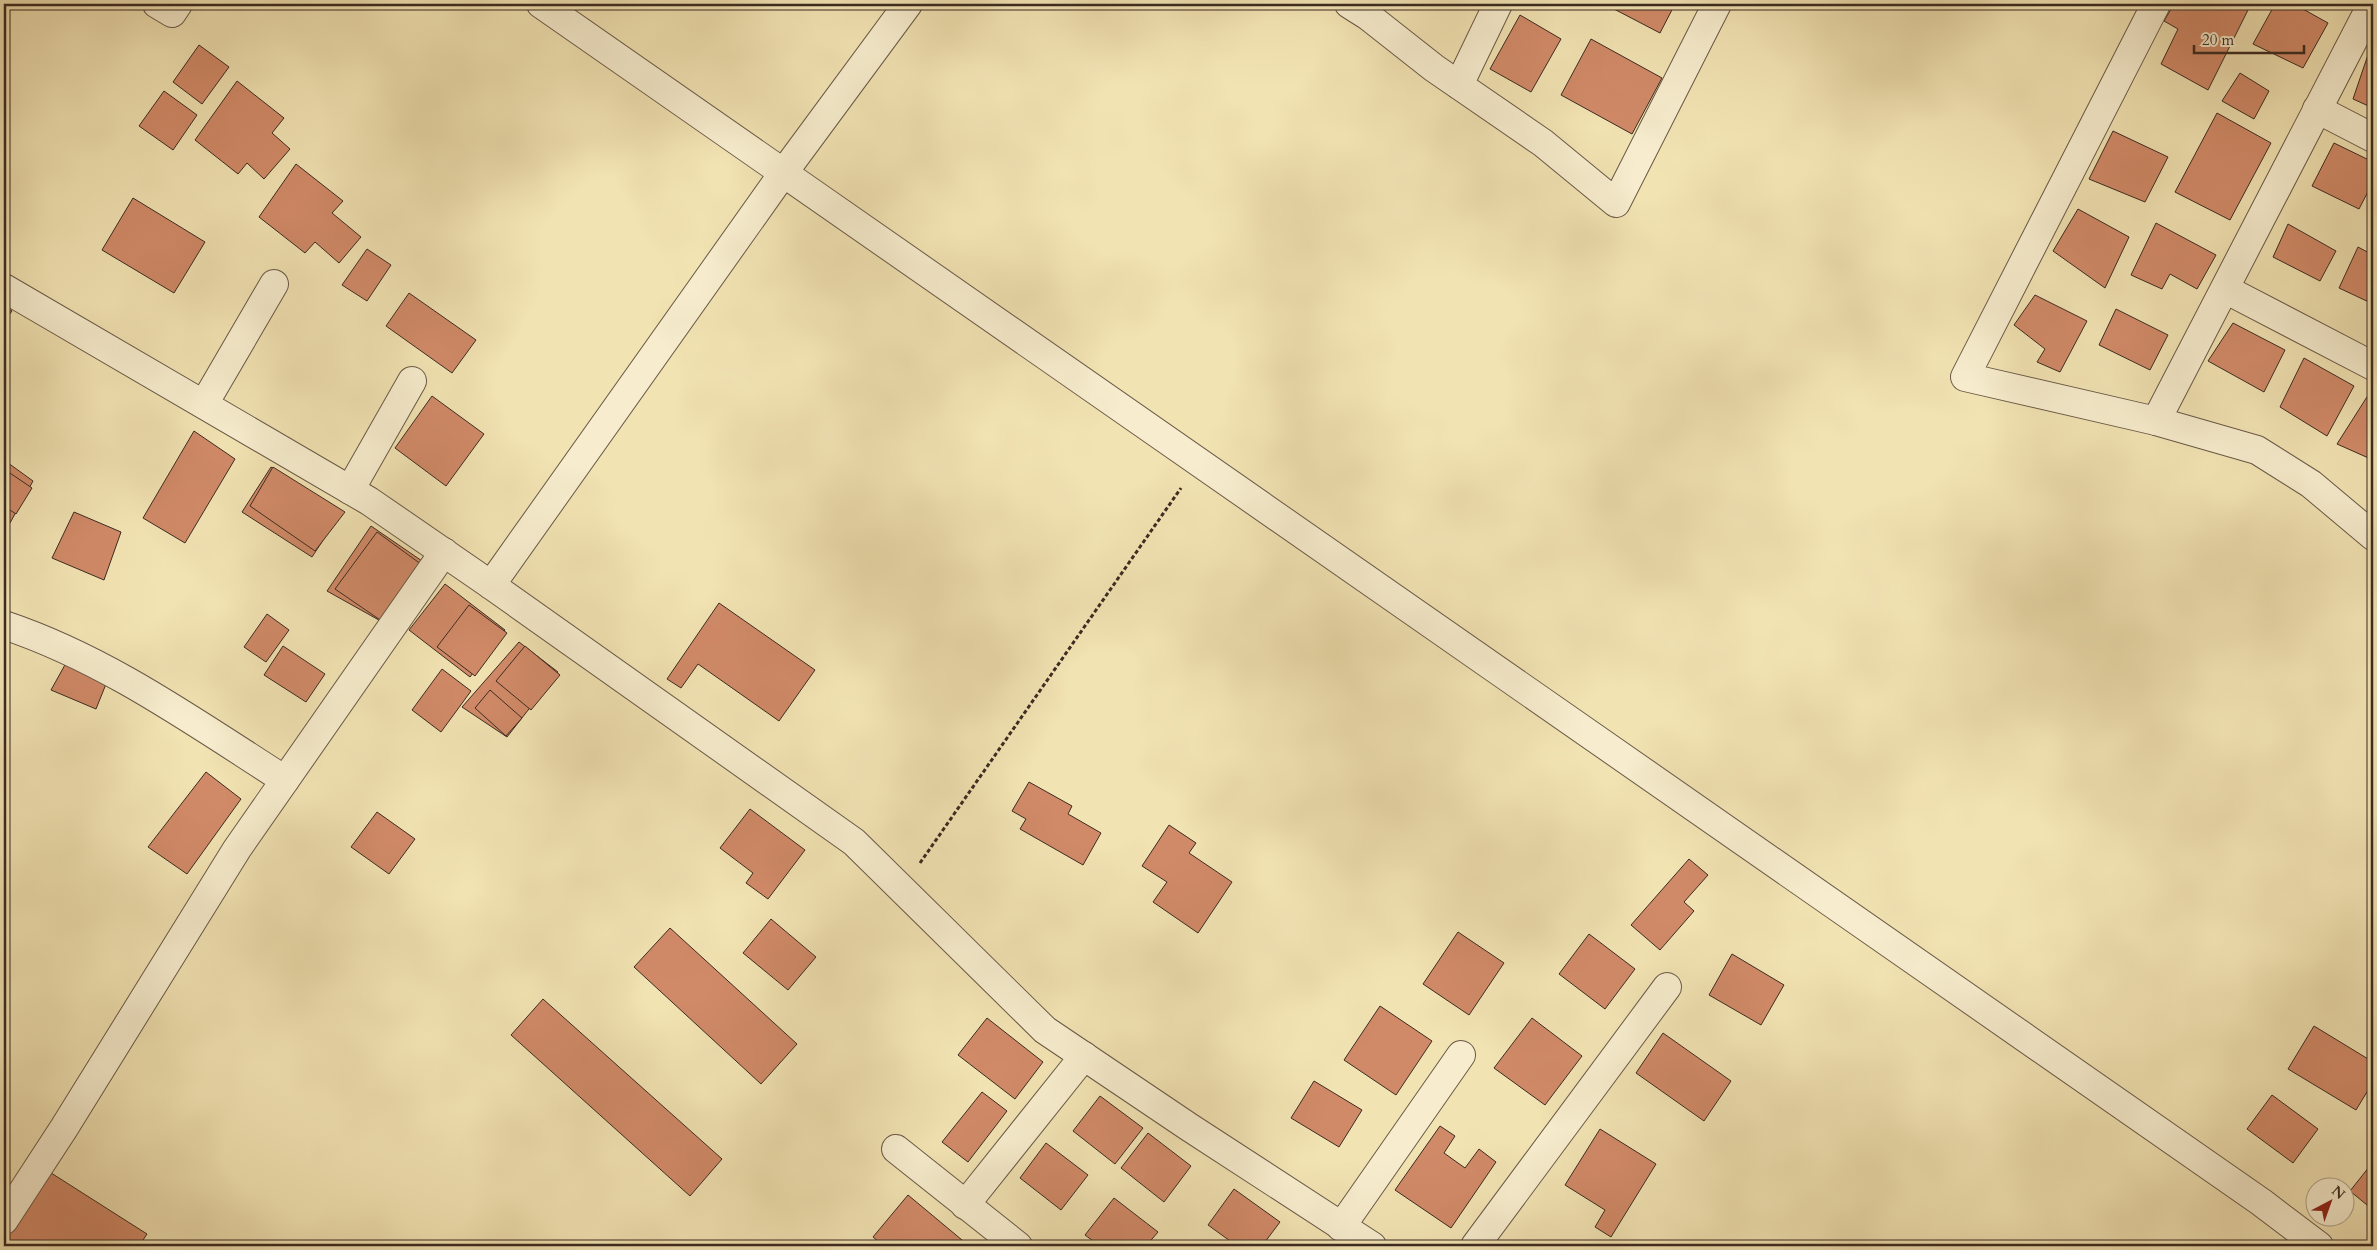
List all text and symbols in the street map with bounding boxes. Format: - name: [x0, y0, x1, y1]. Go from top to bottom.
- scale bar: [2194, 22, 2304, 54]
- text: 20 m: [2202, 30, 2234, 50]
- north arrow: [2304, 1178, 2354, 1228]
- text: N: [2327, 1181, 2349, 1204]

